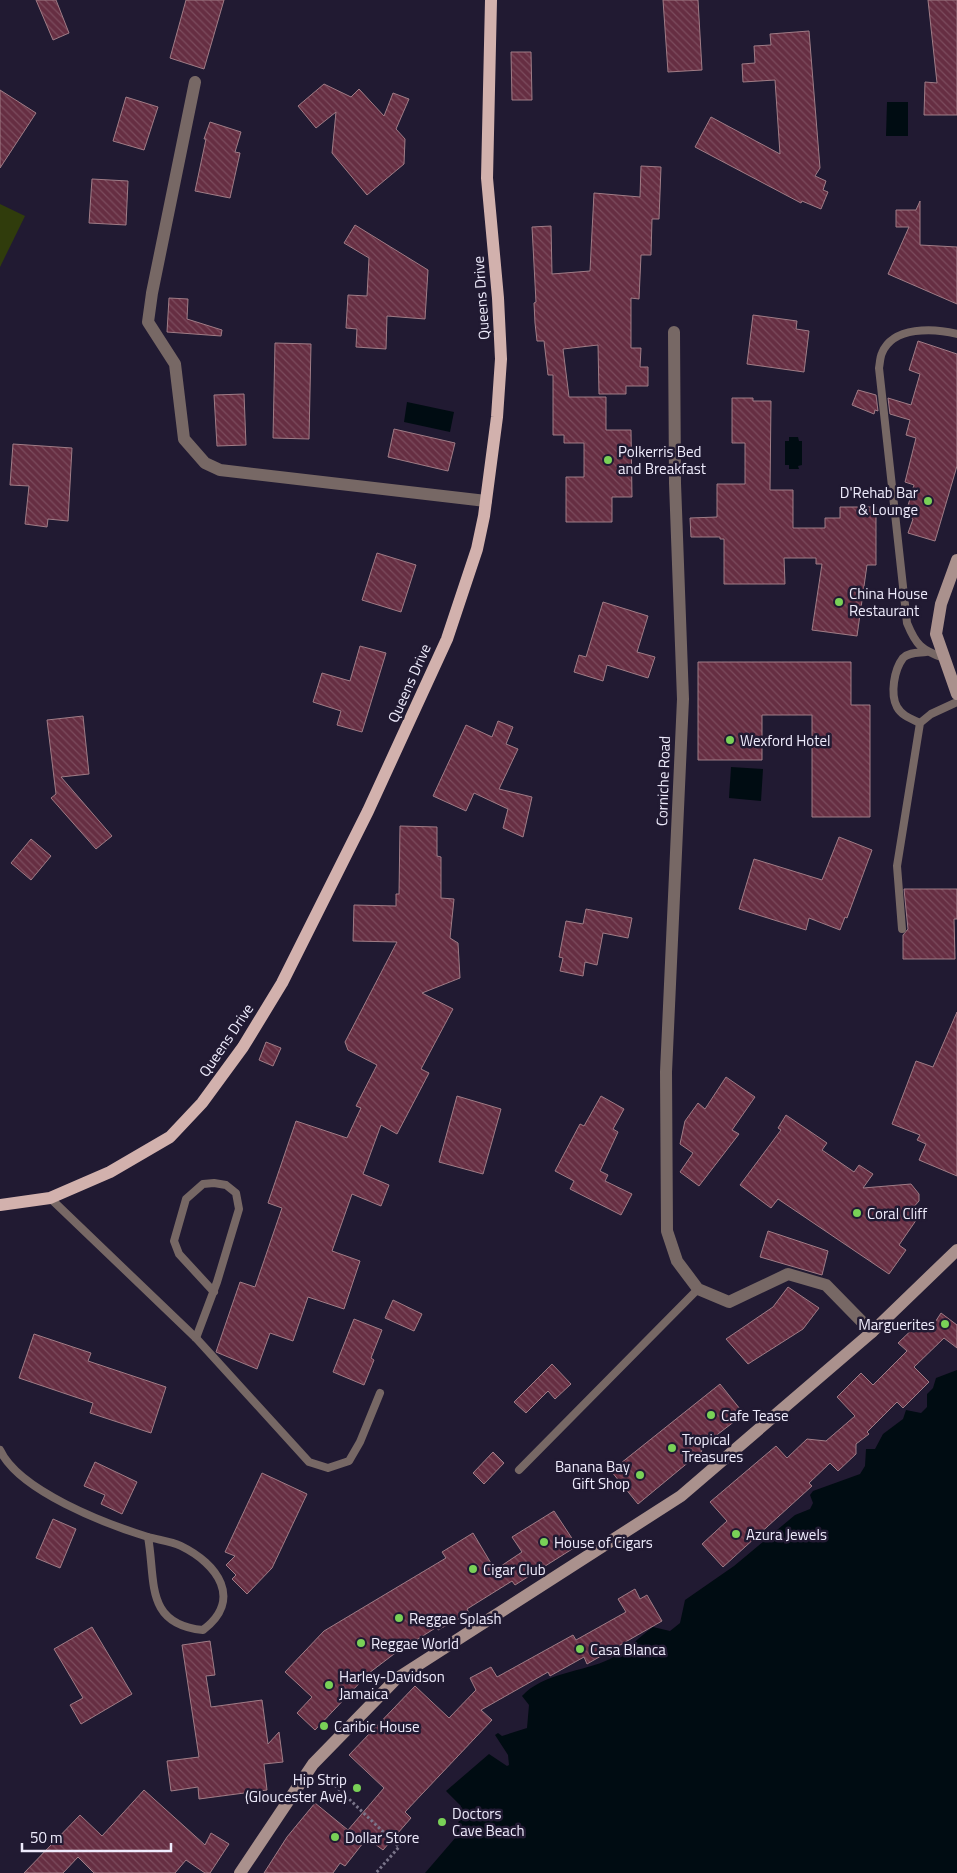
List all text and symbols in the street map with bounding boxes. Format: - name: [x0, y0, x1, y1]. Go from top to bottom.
- street label: Queens Drive: [467, 255, 495, 341]
- place label: Polkerris Bed and Breakfast: [618, 440, 707, 480]
- marker: Polkerris Bed and Breakfast: [602, 454, 614, 466]
- place label: D'Rehab Bar & Lounge: [840, 481, 918, 521]
- marker: D'Rehab Bar & Lounge: [922, 495, 934, 507]
- place label: China House Restaurant: [849, 582, 928, 622]
- marker: China House Restaurant: [833, 596, 845, 608]
- street label: Queens Drive: [381, 640, 437, 726]
- place label: Wexford Hotel: [740, 729, 830, 752]
- marker: Wexford Hotel: [724, 734, 736, 746]
- street label: Corniche Road: [650, 735, 676, 827]
- street label: Queens Drive: [193, 999, 259, 1081]
- place label: Coral Cliff: [867, 1202, 927, 1225]
- marker: Coral Cliff: [851, 1207, 863, 1219]
- place label: Marguerites: [858, 1313, 935, 1336]
- marker: Marguerites: [939, 1318, 951, 1330]
- place label: Cafe Tease: [721, 1404, 789, 1427]
- marker: Cafe Tease: [705, 1409, 717, 1421]
- place label: Tropical Treasures: [682, 1428, 743, 1468]
- marker: Tropical Treasures: [666, 1442, 678, 1454]
- place label: Banana Bay Gift Shop: [555, 1455, 630, 1495]
- marker: Banana Bay Gift Shop: [634, 1469, 646, 1481]
- place label: Azura Jewels: [746, 1523, 827, 1546]
- marker: Azura Jewels: [730, 1528, 742, 1540]
- place label: House of Cigars: [554, 1531, 653, 1554]
- marker: House of Cigars: [538, 1536, 550, 1548]
- place label: Cigar Club: [483, 1558, 546, 1581]
- marker: Cigar Club: [467, 1563, 479, 1575]
- place label: Reggae Splash: [409, 1607, 502, 1630]
- marker: Reggae Splash: [393, 1612, 405, 1624]
- place label: Reggae World: [371, 1632, 459, 1655]
- marker: Reggae World: [355, 1637, 367, 1649]
- place label: Casa Blanca: [590, 1638, 666, 1661]
- marker: Casa Blanca: [574, 1643, 586, 1655]
- place label: Harley-Davidson Jamaica: [339, 1665, 445, 1705]
- marker: Harley-Davidson Jamaica: [323, 1679, 335, 1691]
- place label: Caribic House: [334, 1715, 420, 1738]
- marker: Caribic House: [318, 1720, 330, 1732]
- place label: Hip Strip (Gloucester Ave): [245, 1768, 347, 1808]
- marker: Hip Strip (Gloucester Ave): [351, 1782, 363, 1794]
- place label: Doctors Cave Beach: [452, 1802, 524, 1842]
- marker: Doctors Cave Beach: [436, 1816, 448, 1828]
- scale bar: [22, 1820, 171, 1852]
- text: 50 m: [30, 1826, 63, 1849]
- place label: Dollar Store: [345, 1826, 419, 1849]
- marker: Dollar Store: [329, 1831, 341, 1843]

